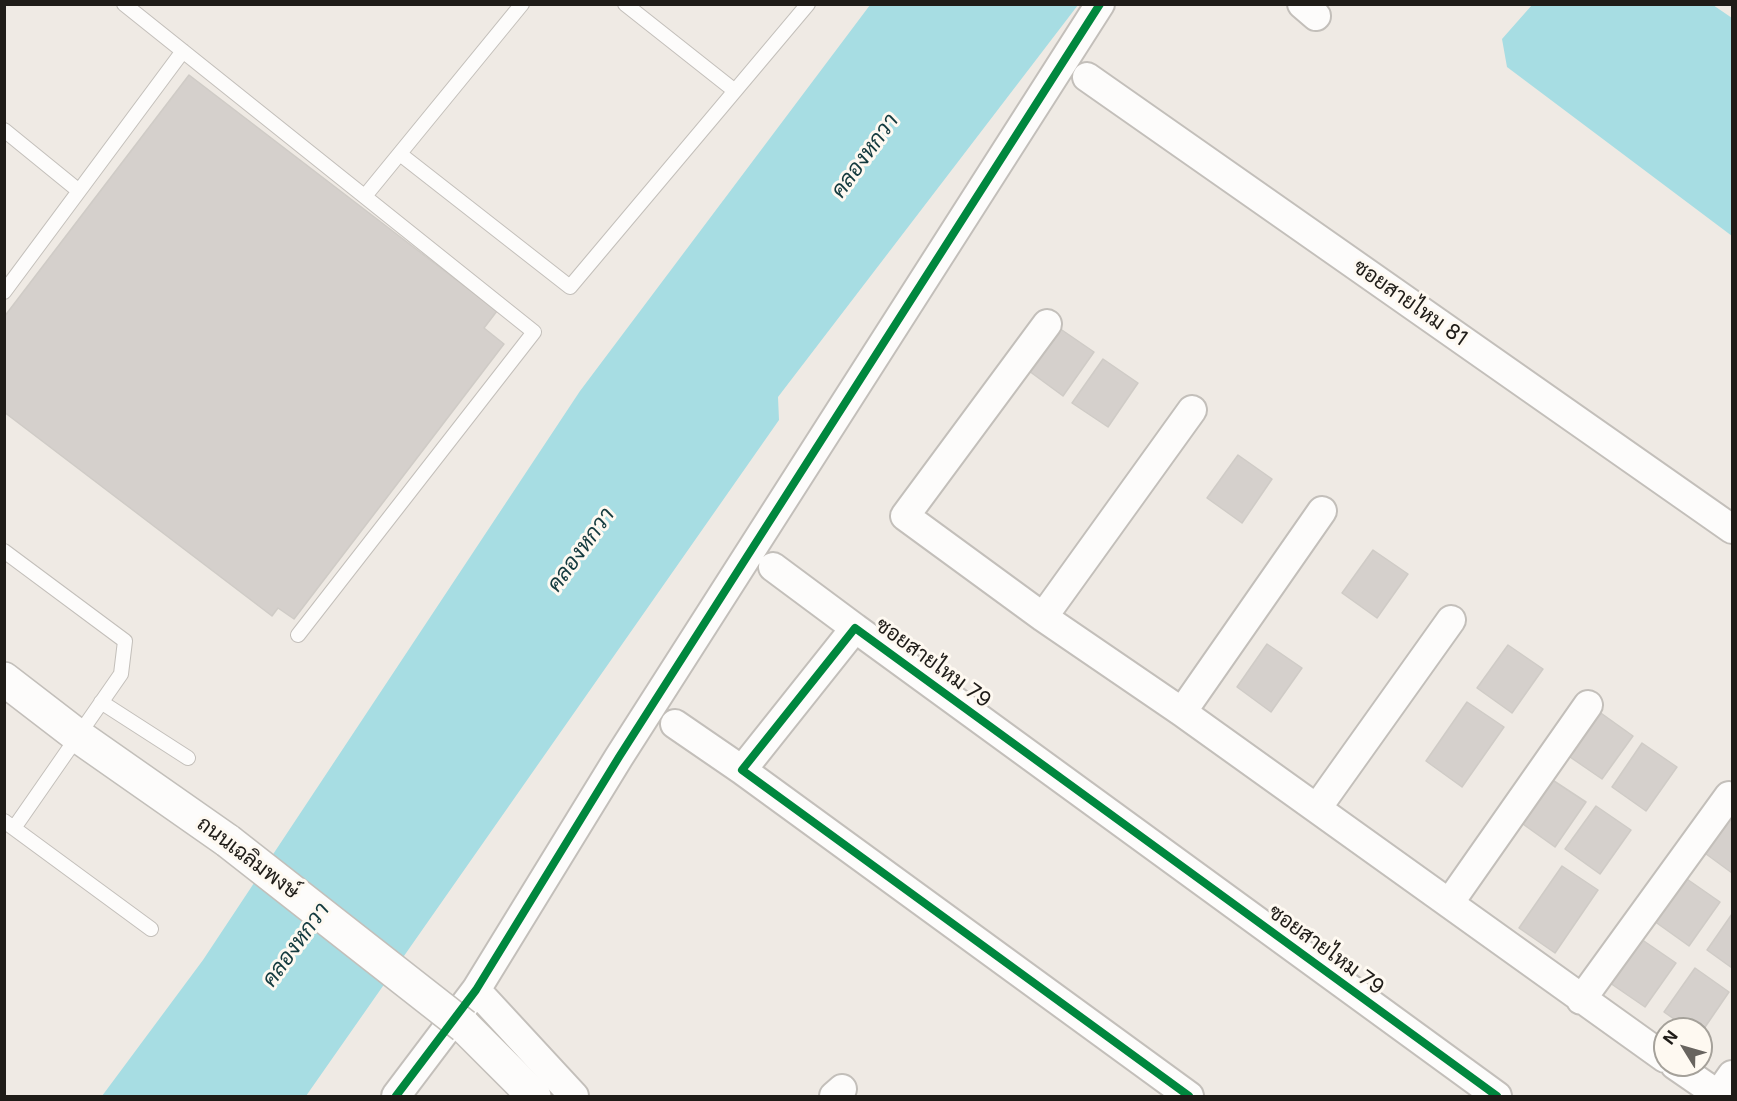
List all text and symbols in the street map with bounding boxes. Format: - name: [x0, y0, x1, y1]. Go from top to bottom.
- water label: คลองหกวา: [826, 109, 904, 203]
- street label: ซอยสายไหม 81: [1348, 254, 1472, 352]
- water label: คลองหกวา: [542, 503, 620, 597]
- street label: ซอยสายไหม 79: [870, 613, 996, 713]
- street label: ถนนเฉลิมพงษ์: [192, 811, 304, 905]
- water label: คลองหกวา: [257, 898, 335, 992]
- street label: ซอยสายไหม 79: [1263, 900, 1389, 1000]
- north arrow: [1653, 1017, 1713, 1077]
- text: N: [1659, 1026, 1682, 1048]

